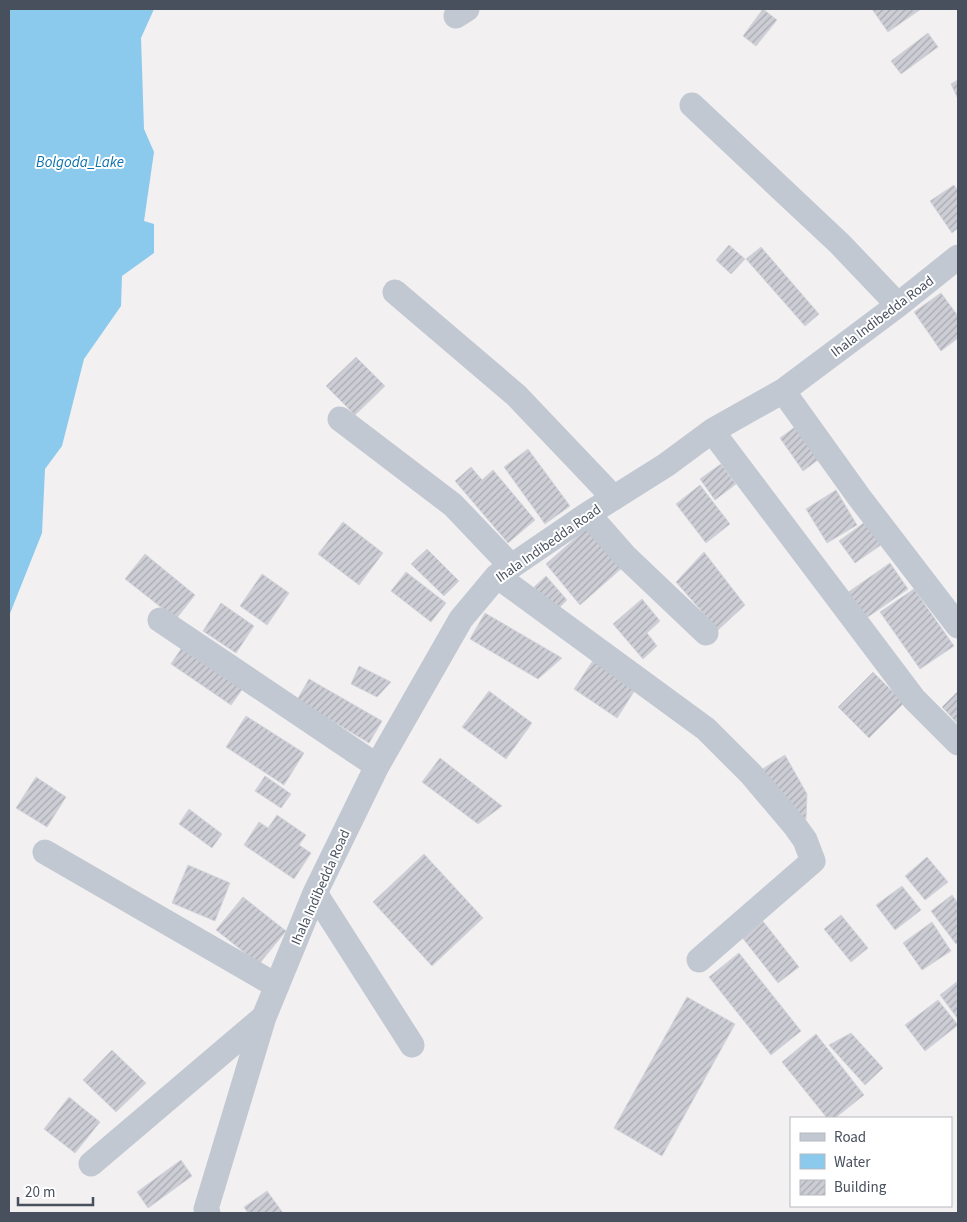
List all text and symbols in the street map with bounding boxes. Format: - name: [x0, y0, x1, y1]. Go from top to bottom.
- water label: Bolgoda_Lake: [36, 152, 124, 173]
- street label: Ihala Indibedda Road: [827, 271, 938, 362]
- street label: Ihala Indibedda Road: [492, 500, 605, 588]
- street label: Ihala Indibedda Road: [286, 826, 355, 948]
- legend: [790, 1117, 952, 1207]
- text: Road: [834, 1127, 866, 1148]
- text: Water: [834, 1152, 871, 1173]
- scale bar: [18, 1174, 92, 1206]
- text: Building: [834, 1177, 887, 1198]
- text: 20 m: [25, 1182, 55, 1203]

